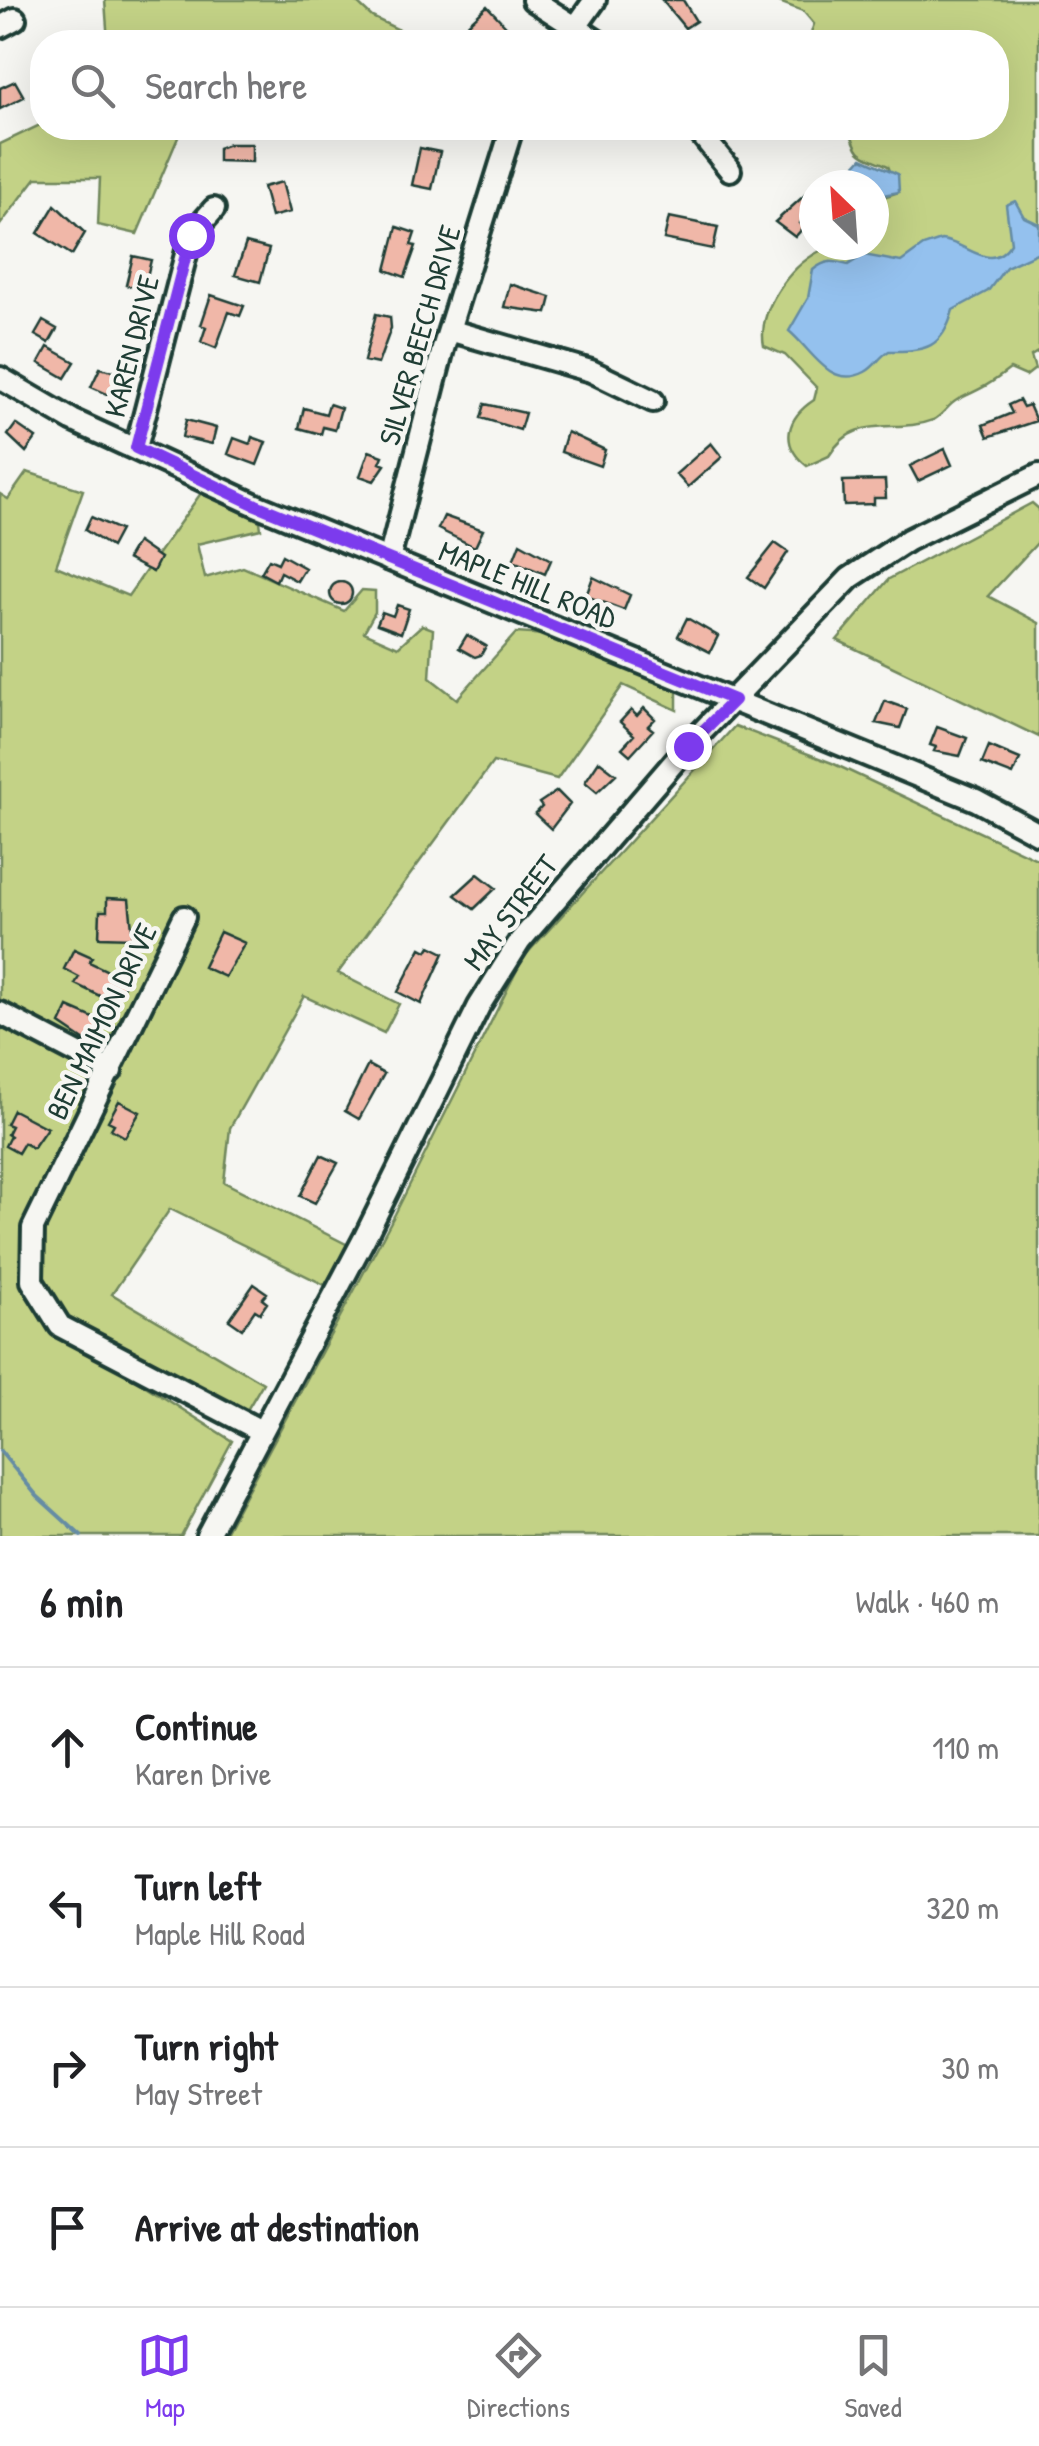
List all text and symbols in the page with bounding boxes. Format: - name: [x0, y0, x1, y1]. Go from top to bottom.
- search box: [30, 30, 1009, 140]
- icon: search: [65, 58, 120, 113]
- text: Search here: [145, 59, 307, 111]
- north arrow: [799, 170, 889, 260]
- route start: [169, 213, 215, 259]
- street label: SILVER BEECH DRIVE: [369, 220, 469, 450]
- street label: KAREN DRIVE: [94, 271, 168, 421]
- street label: MAPLE HILL ROAD: [433, 530, 623, 638]
- route end: [666, 724, 712, 770]
- street label: MAY STREET: [454, 845, 567, 978]
- street label: BEN MAIMON DRIVE: [36, 916, 166, 1126]
- text: 6 min: [40, 1573, 123, 1630]
- text: Walk · 460 m: [856, 1580, 999, 1623]
- text: Continue: [135, 1700, 257, 1752]
- icon: ahead: [40, 1720, 95, 1775]
- text: 110 m: [932, 1726, 999, 1769]
- text: Karen Drive: [135, 1752, 271, 1795]
- text: Turn left: [135, 1860, 260, 1912]
- icon: left: [40, 1880, 95, 1935]
- text: 320 m: [926, 1886, 999, 1929]
- text: Maple Hill Road: [135, 1912, 305, 1955]
- text: Turn right: [135, 2020, 278, 2072]
- icon: right: [40, 2040, 95, 2095]
- text: 30 m: [941, 2046, 999, 2089]
- text: May Street: [135, 2072, 262, 2115]
- icon: arrive: [40, 2200, 95, 2255]
- text: Arrive at destination: [135, 2201, 419, 2253]
- tab: Map: [137, 2328, 192, 2426]
- tab: Directions: [467, 2328, 570, 2426]
- tab: Saved: [845, 2328, 902, 2426]

